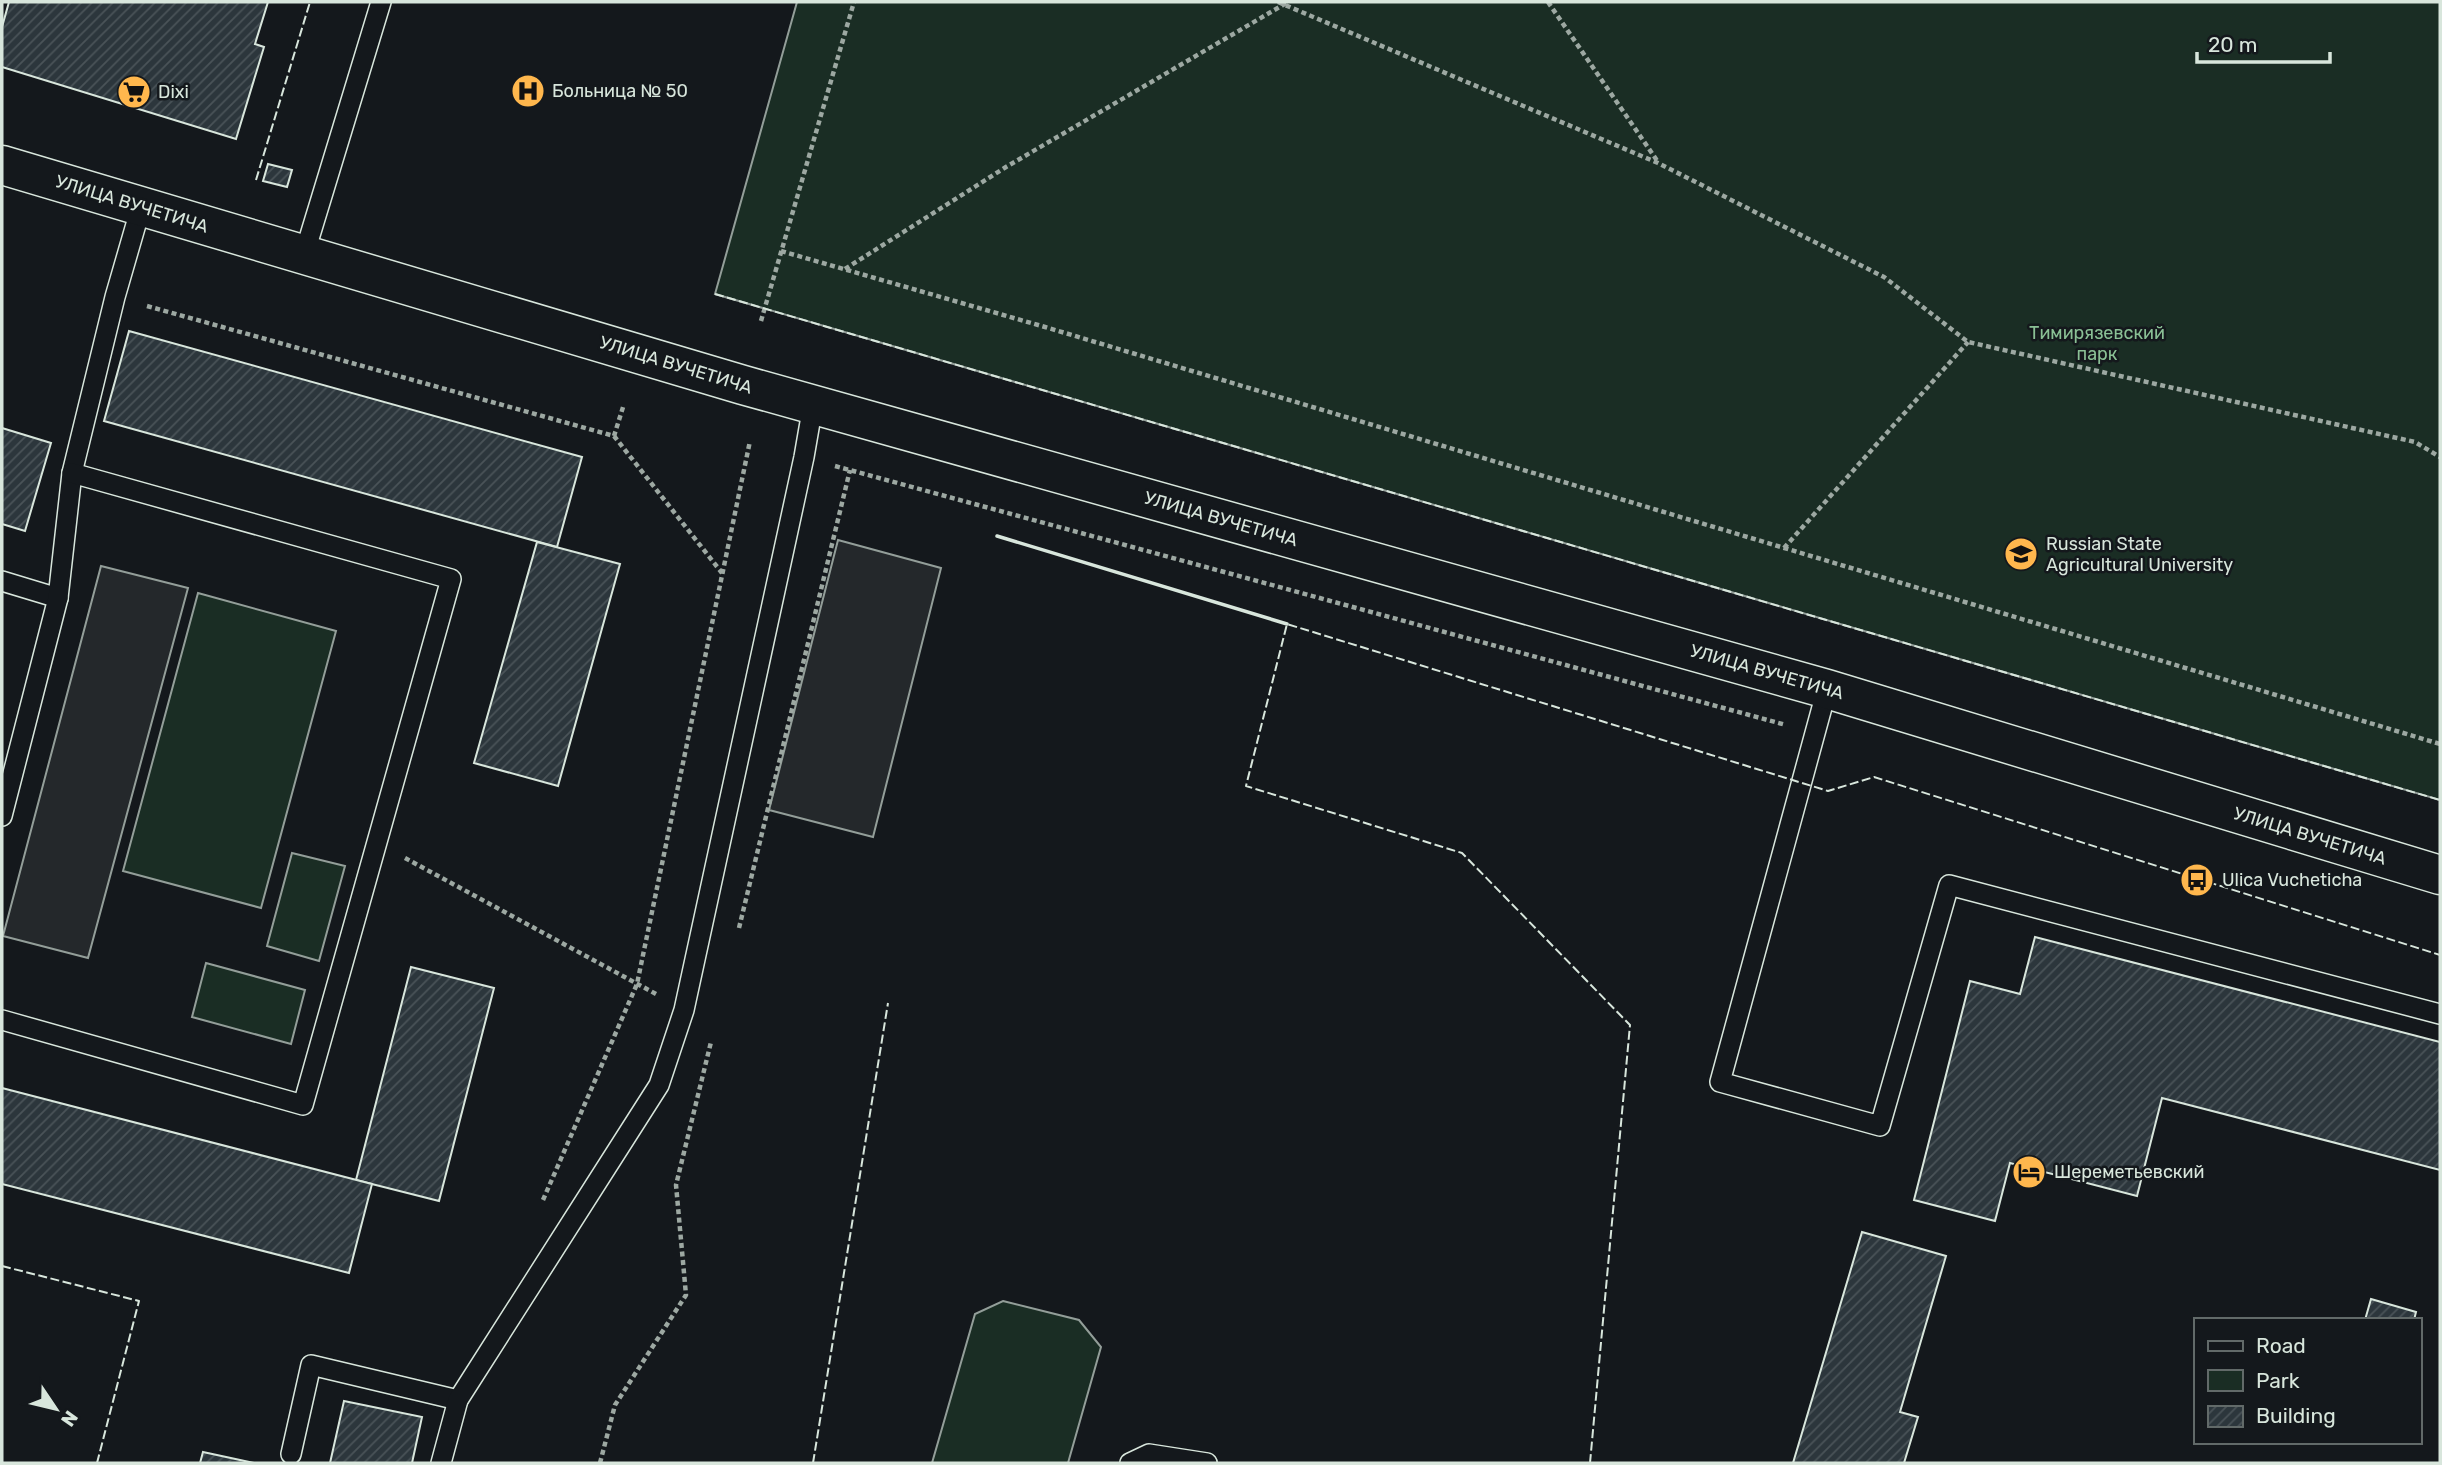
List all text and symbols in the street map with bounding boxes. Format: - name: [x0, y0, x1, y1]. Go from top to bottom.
- scale bar: [2197, 21, 2330, 65]
- text: 20 m: [2208, 32, 2257, 57]
- hospital icon: Больница № 50: [509, 72, 547, 110]
- supermarket icon: Dixi: [115, 73, 153, 111]
- place label: Больница № 50: [552, 80, 688, 102]
- place label: Dixi: [158, 81, 189, 103]
- street label: УЛИЦА ВУЧЕТИЧА: [53, 170, 211, 238]
- park label: Тимирязевский парк: [2029, 322, 2165, 365]
- street label: УЛИЦА ВУЧЕТИЧА: [597, 331, 755, 399]
- street label: УЛИЦА ВУЧЕТИЧА: [1142, 487, 1300, 551]
- place label: Russian State Agricultural University: [2046, 533, 2233, 576]
- school or university icon: Russian State Agricultural University: [2002, 535, 2040, 573]
- street label: УЛИЦА ВУЧЕТИЧА: [1688, 640, 1846, 704]
- street label: УЛИЦА ВУЧЕТИЧА: [2231, 802, 2389, 870]
- bus stop icon: Ulica Vucheticha: [2178, 861, 2216, 899]
- place label: Ulica Vucheticha: [2222, 869, 2362, 891]
- hotel icon: Шереметьевский: [2010, 1153, 2048, 1191]
- place label: Шереметьевский: [2054, 1161, 2204, 1183]
- legend: [2194, 1318, 2421, 1444]
- text: Road: [2256, 1333, 2306, 1358]
- text: Park: [2256, 1368, 2300, 1393]
- north arrow: [21, 1374, 91, 1444]
- text: Building: [2256, 1403, 2336, 1428]
- text: N: [56, 1406, 83, 1431]

